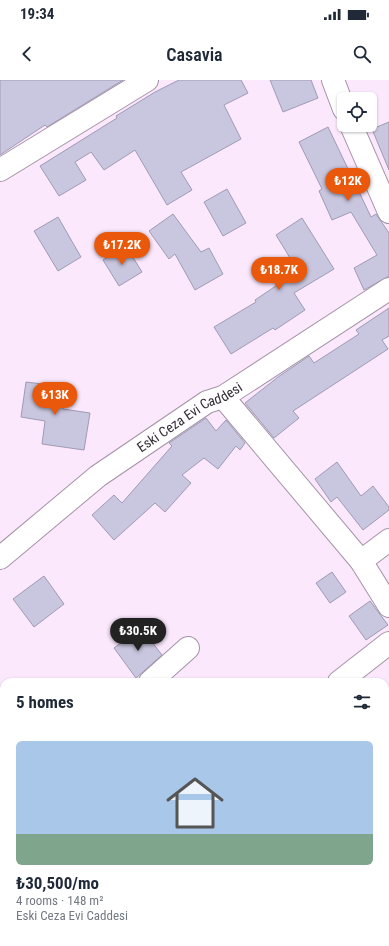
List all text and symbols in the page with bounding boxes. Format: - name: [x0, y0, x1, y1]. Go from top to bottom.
- text: 19:34: [20, 5, 54, 23]
- icon: back: [16, 43, 38, 65]
- icon: search: [351, 43, 373, 65]
- text: Casavia: [166, 44, 223, 65]
- map controls: [337, 92, 377, 132]
- button: locate: [337, 92, 377, 132]
- pin: ₺12K: [324, 168, 372, 202]
- text: ₺12K: [334, 173, 362, 188]
- pin: ₺17.2K: [89, 232, 155, 266]
- text: ₺17.2K: [103, 237, 141, 252]
- pin: ₺18.7K: [246, 257, 312, 291]
- text: ₺18.7K: [260, 262, 298, 277]
- street label: Eski Ceza Evi Caddesi: [134, 379, 245, 455]
- pin: ₺13K: [31, 382, 79, 416]
- text: ₺13K: [41, 387, 69, 402]
- pin: ₺30.5K: [105, 618, 171, 652]
- text: ₺30.5K: [119, 623, 157, 638]
- icon: filters: [351, 691, 373, 713]
- text: 5 homes: [16, 692, 74, 712]
- icon: home: [159, 767, 231, 839]
- text: ₺30,500/mo: [16, 873, 99, 893]
- text: 4 rooms · 148 m²: [16, 893, 103, 908]
- text: Eski Ceza Evi Caddesi: [16, 908, 128, 923]

